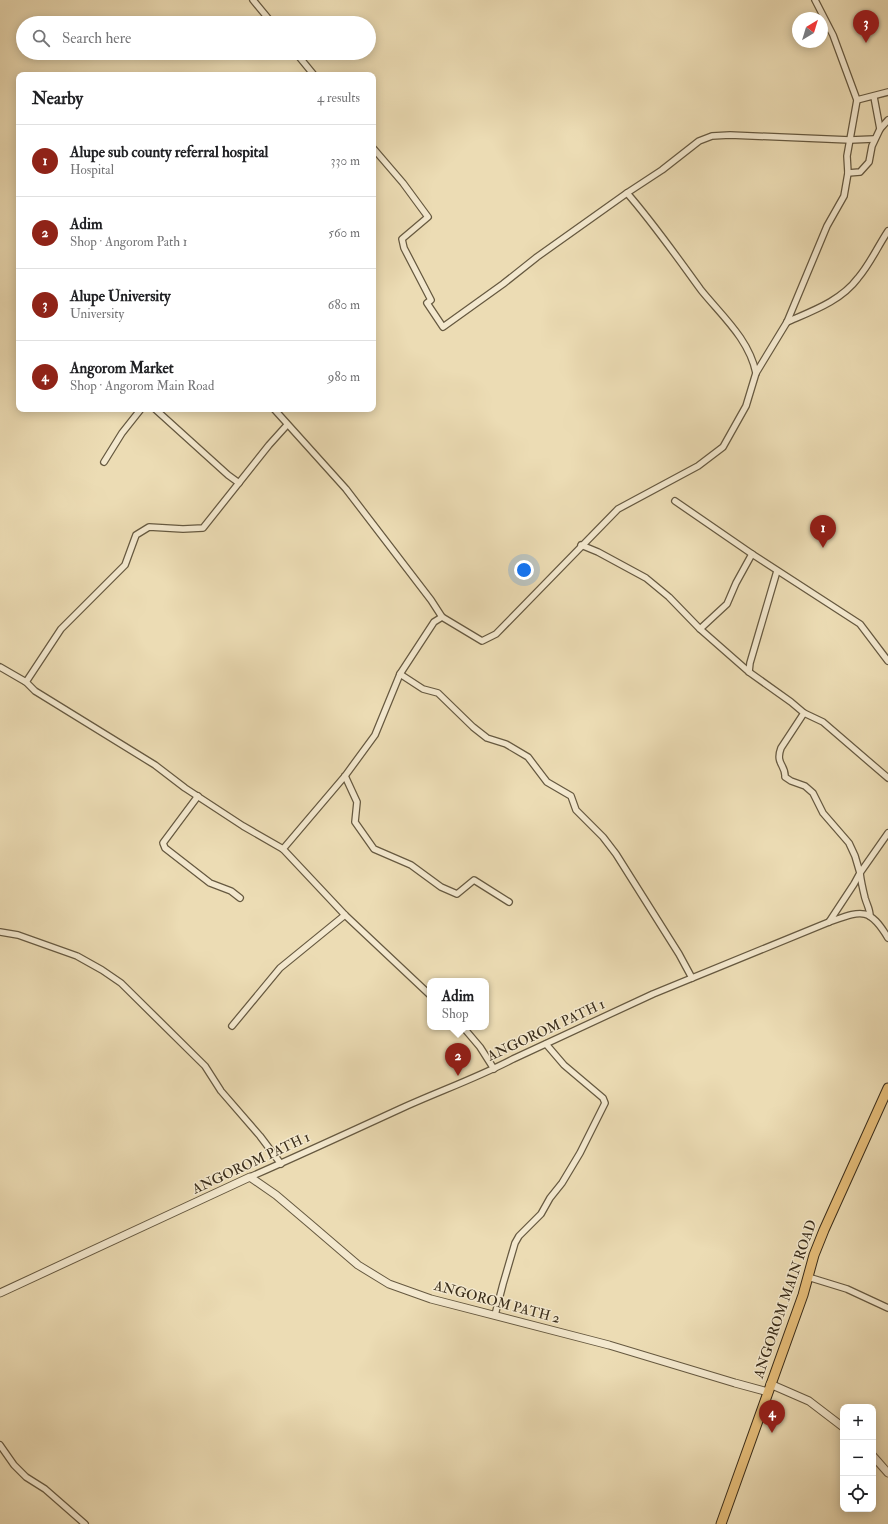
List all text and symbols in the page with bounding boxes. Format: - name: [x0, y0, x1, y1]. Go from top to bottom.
- pin: 3: [853, 10, 879, 43]
- north arrow: [792, 12, 828, 48]
- search box: [16, 16, 376, 60]
- icon: search: [30, 27, 52, 49]
- text: Search here: [62, 29, 131, 48]
- text: Nearby: [32, 88, 83, 109]
- text: 4 results: [317, 90, 360, 106]
- text: Alupe sub county referral hospital: [70, 143, 268, 162]
- text: 1: [43, 153, 47, 169]
- text: 330 m: [331, 153, 360, 169]
- text: Hospital: [70, 162, 114, 178]
- text: Adim: [70, 215, 103, 234]
- text: 2: [42, 225, 48, 241]
- text: 560 m: [328, 225, 360, 241]
- text: Shop · Angorom Path 1: [70, 234, 187, 250]
- text: Alupe University: [70, 287, 171, 306]
- text: 3: [43, 297, 48, 313]
- text: 680 m: [328, 297, 360, 313]
- text: University: [70, 306, 124, 322]
- text: Angorom Market: [70, 359, 174, 378]
- text: 4: [41, 369, 49, 385]
- text: 980 m: [328, 369, 360, 385]
- text: Shop · Angorom Main Road: [70, 378, 214, 394]
- pin: 1: [810, 515, 836, 548]
- your location: [514, 560, 534, 580]
- popup: [427, 978, 489, 1030]
- text: Adim: [442, 987, 474, 1006]
- street label: ANGOROM PATH 1: [484, 995, 607, 1065]
- text: Shop: [442, 1006, 469, 1022]
- pin: 2: [445, 1043, 471, 1076]
- street label: ANGOROM PATH 1: [189, 1128, 312, 1198]
- street label: ANGOROM MAIN ROAD: [750, 1217, 820, 1381]
- street label: ANGOROM PATH 2: [431, 1277, 562, 1327]
- pin: 4: [759, 1400, 785, 1433]
- map controls: [840, 1404, 876, 1512]
- button: +: [840, 1404, 876, 1440]
- button: −: [840, 1440, 876, 1476]
- button: locate: [840, 1476, 876, 1512]

